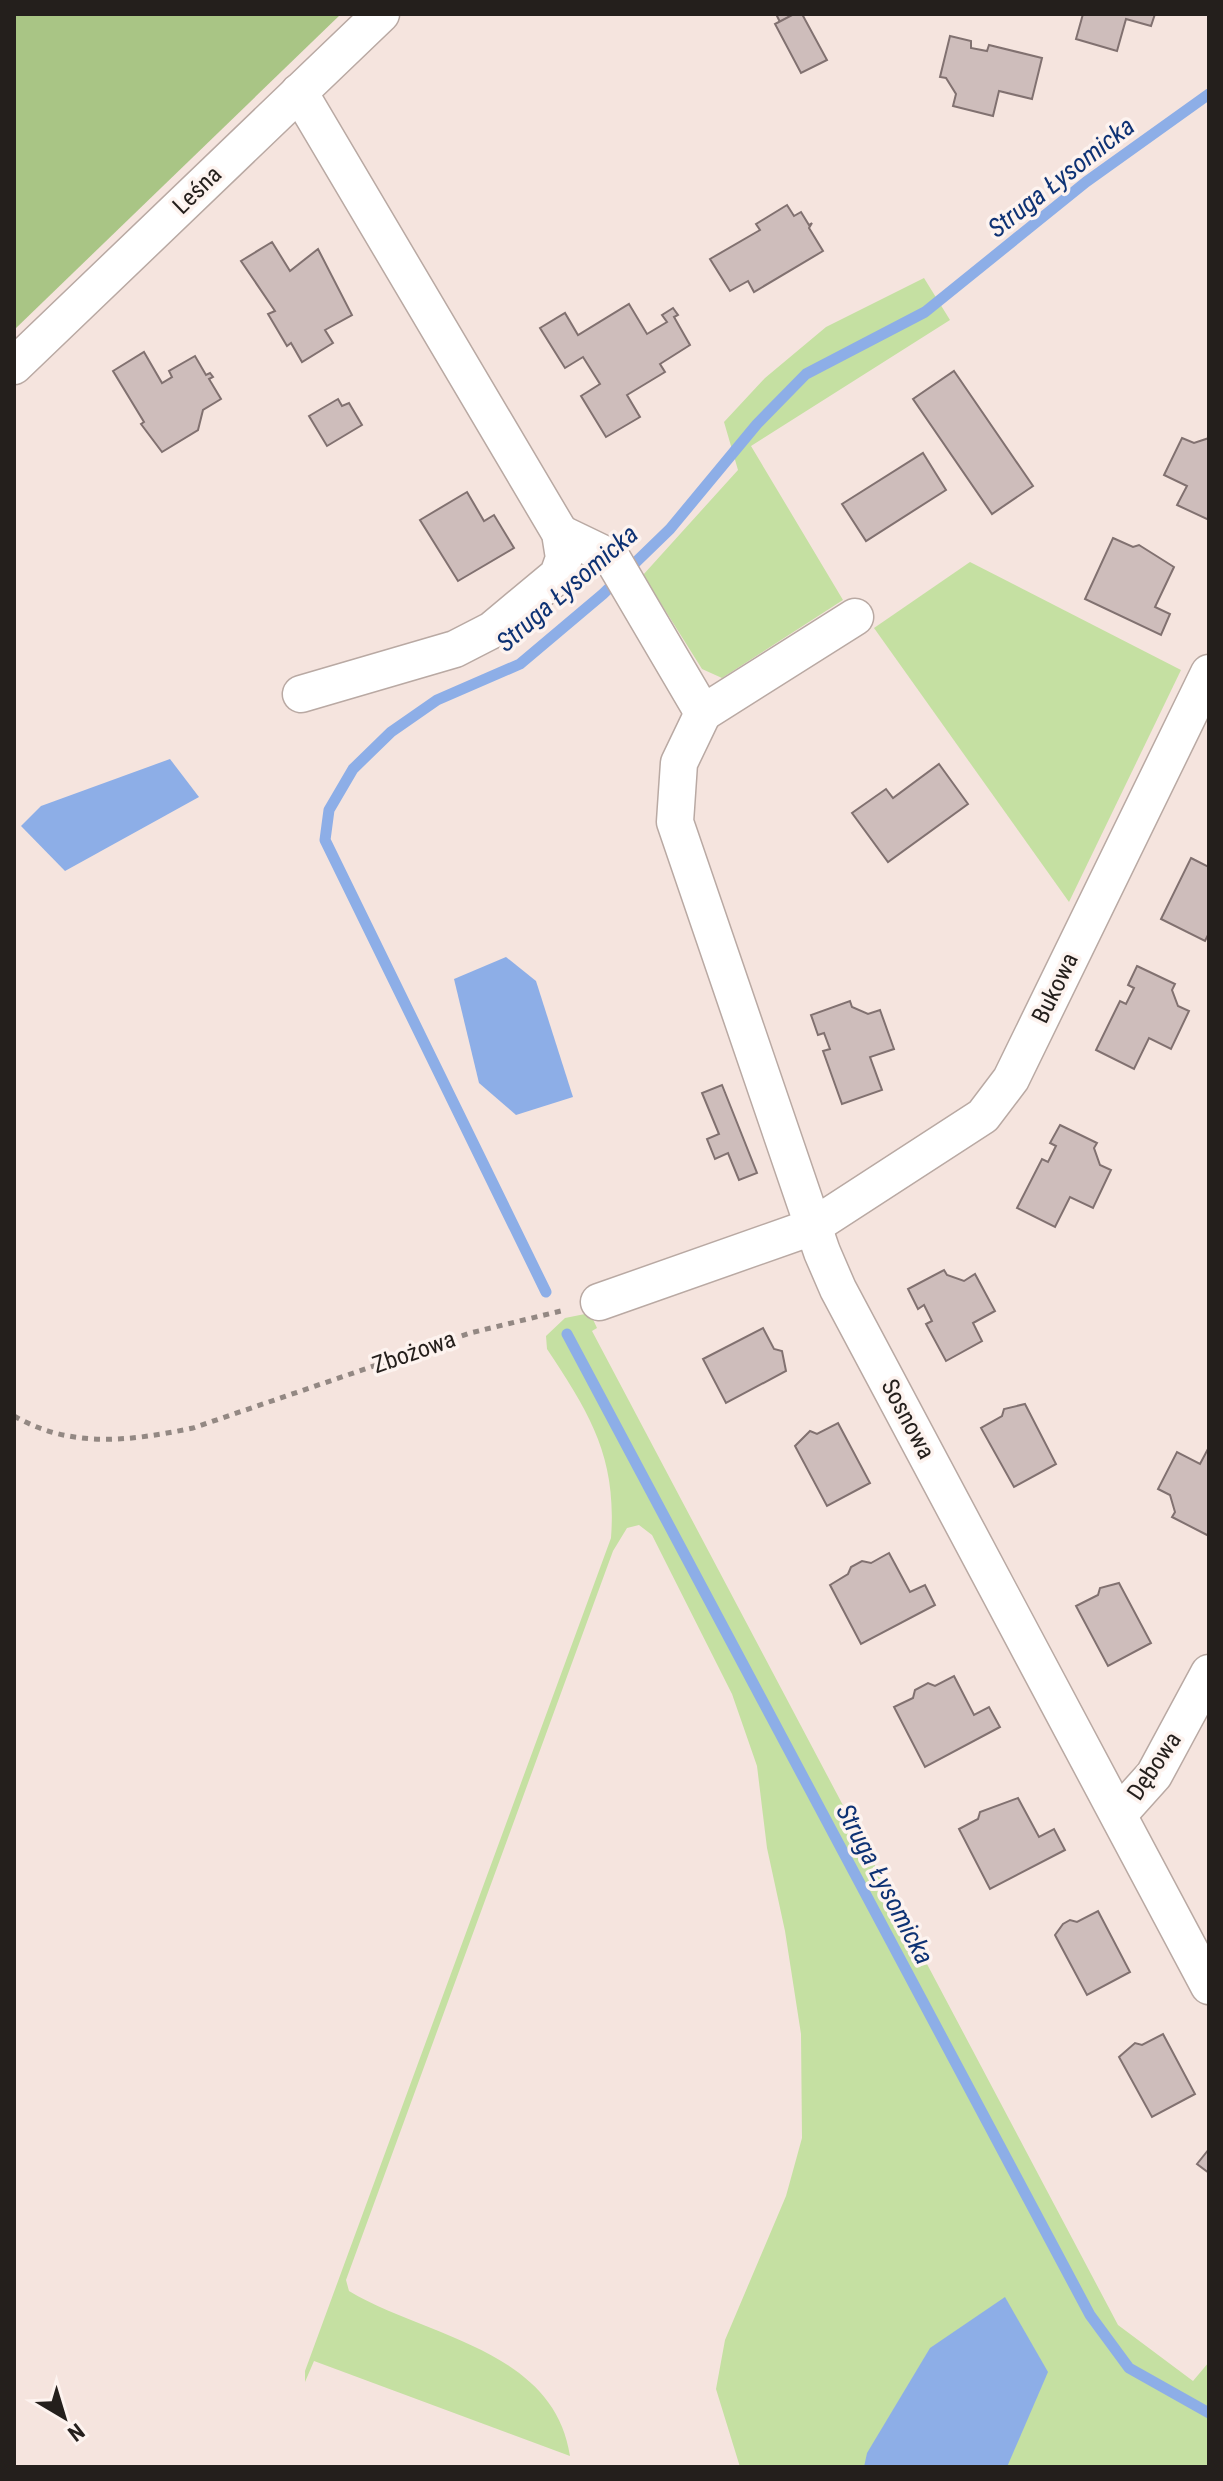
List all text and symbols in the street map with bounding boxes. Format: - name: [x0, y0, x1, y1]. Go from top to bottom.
- water label: Struga Łysomicka: [982, 111, 1140, 243]
- street label: Leśna: [167, 160, 227, 220]
- water label: Struga Łysomicka: [490, 518, 644, 658]
- street label: Bukowa: [1026, 948, 1084, 1028]
- street label: Zbożowa: [369, 1325, 459, 1379]
- street label: Sosnowa: [875, 1374, 941, 1464]
- street label: Dębowa: [1121, 1727, 1187, 1805]
- water label: Struga Łysomicka: [830, 1799, 940, 1969]
- north arrow: [24, 2377, 104, 2457]
- text: N: [63, 2418, 89, 2446]

